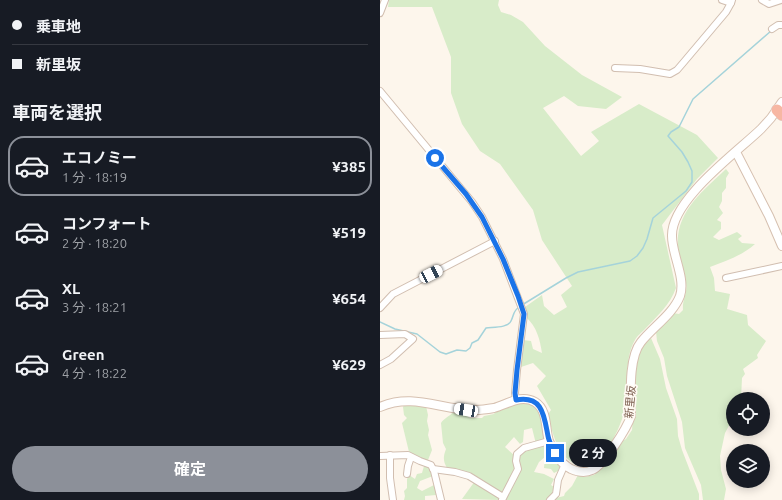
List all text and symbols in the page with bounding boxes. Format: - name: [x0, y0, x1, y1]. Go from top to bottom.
- text: 乗車地: [36, 18, 81, 35]
- text: 新里坂: [36, 56, 81, 73]
- text: 車両を選択: [12, 102, 102, 122]
- icon: car: [14, 148, 50, 184]
- text: エコノミー: [62, 149, 137, 166]
- route start: [426, 149, 444, 167]
- text: ¥385: [332, 158, 366, 175]
- text: 1 分 · 18:19: [62, 170, 127, 184]
- icon: car: [14, 214, 50, 250]
- text: コンフォート: [62, 215, 152, 232]
- text: ¥519: [332, 224, 366, 241]
- text: 2 分 · 18:20: [62, 236, 127, 250]
- car: [418, 263, 444, 285]
- icon: car: [14, 280, 50, 316]
- text: XL: [62, 280, 80, 297]
- text: ¥654: [332, 290, 366, 307]
- text: 3 分 · 18:21: [62, 300, 127, 314]
- icon: car: [14, 346, 50, 382]
- text: Green: [62, 346, 104, 363]
- text: ¥629: [332, 356, 366, 373]
- text: 4 分 · 18:22: [62, 366, 127, 380]
- street label: 新里坂: [623, 385, 637, 419]
- map controls: [726, 392, 770, 488]
- button: locate: [726, 392, 770, 436]
- car: [453, 402, 479, 418]
- callout: 2 分: [569, 439, 617, 467]
- route end: [546, 444, 564, 462]
- button: layers: [726, 444, 770, 488]
- button: 確定: [12, 446, 368, 492]
- text: 2 分: [581, 446, 605, 460]

